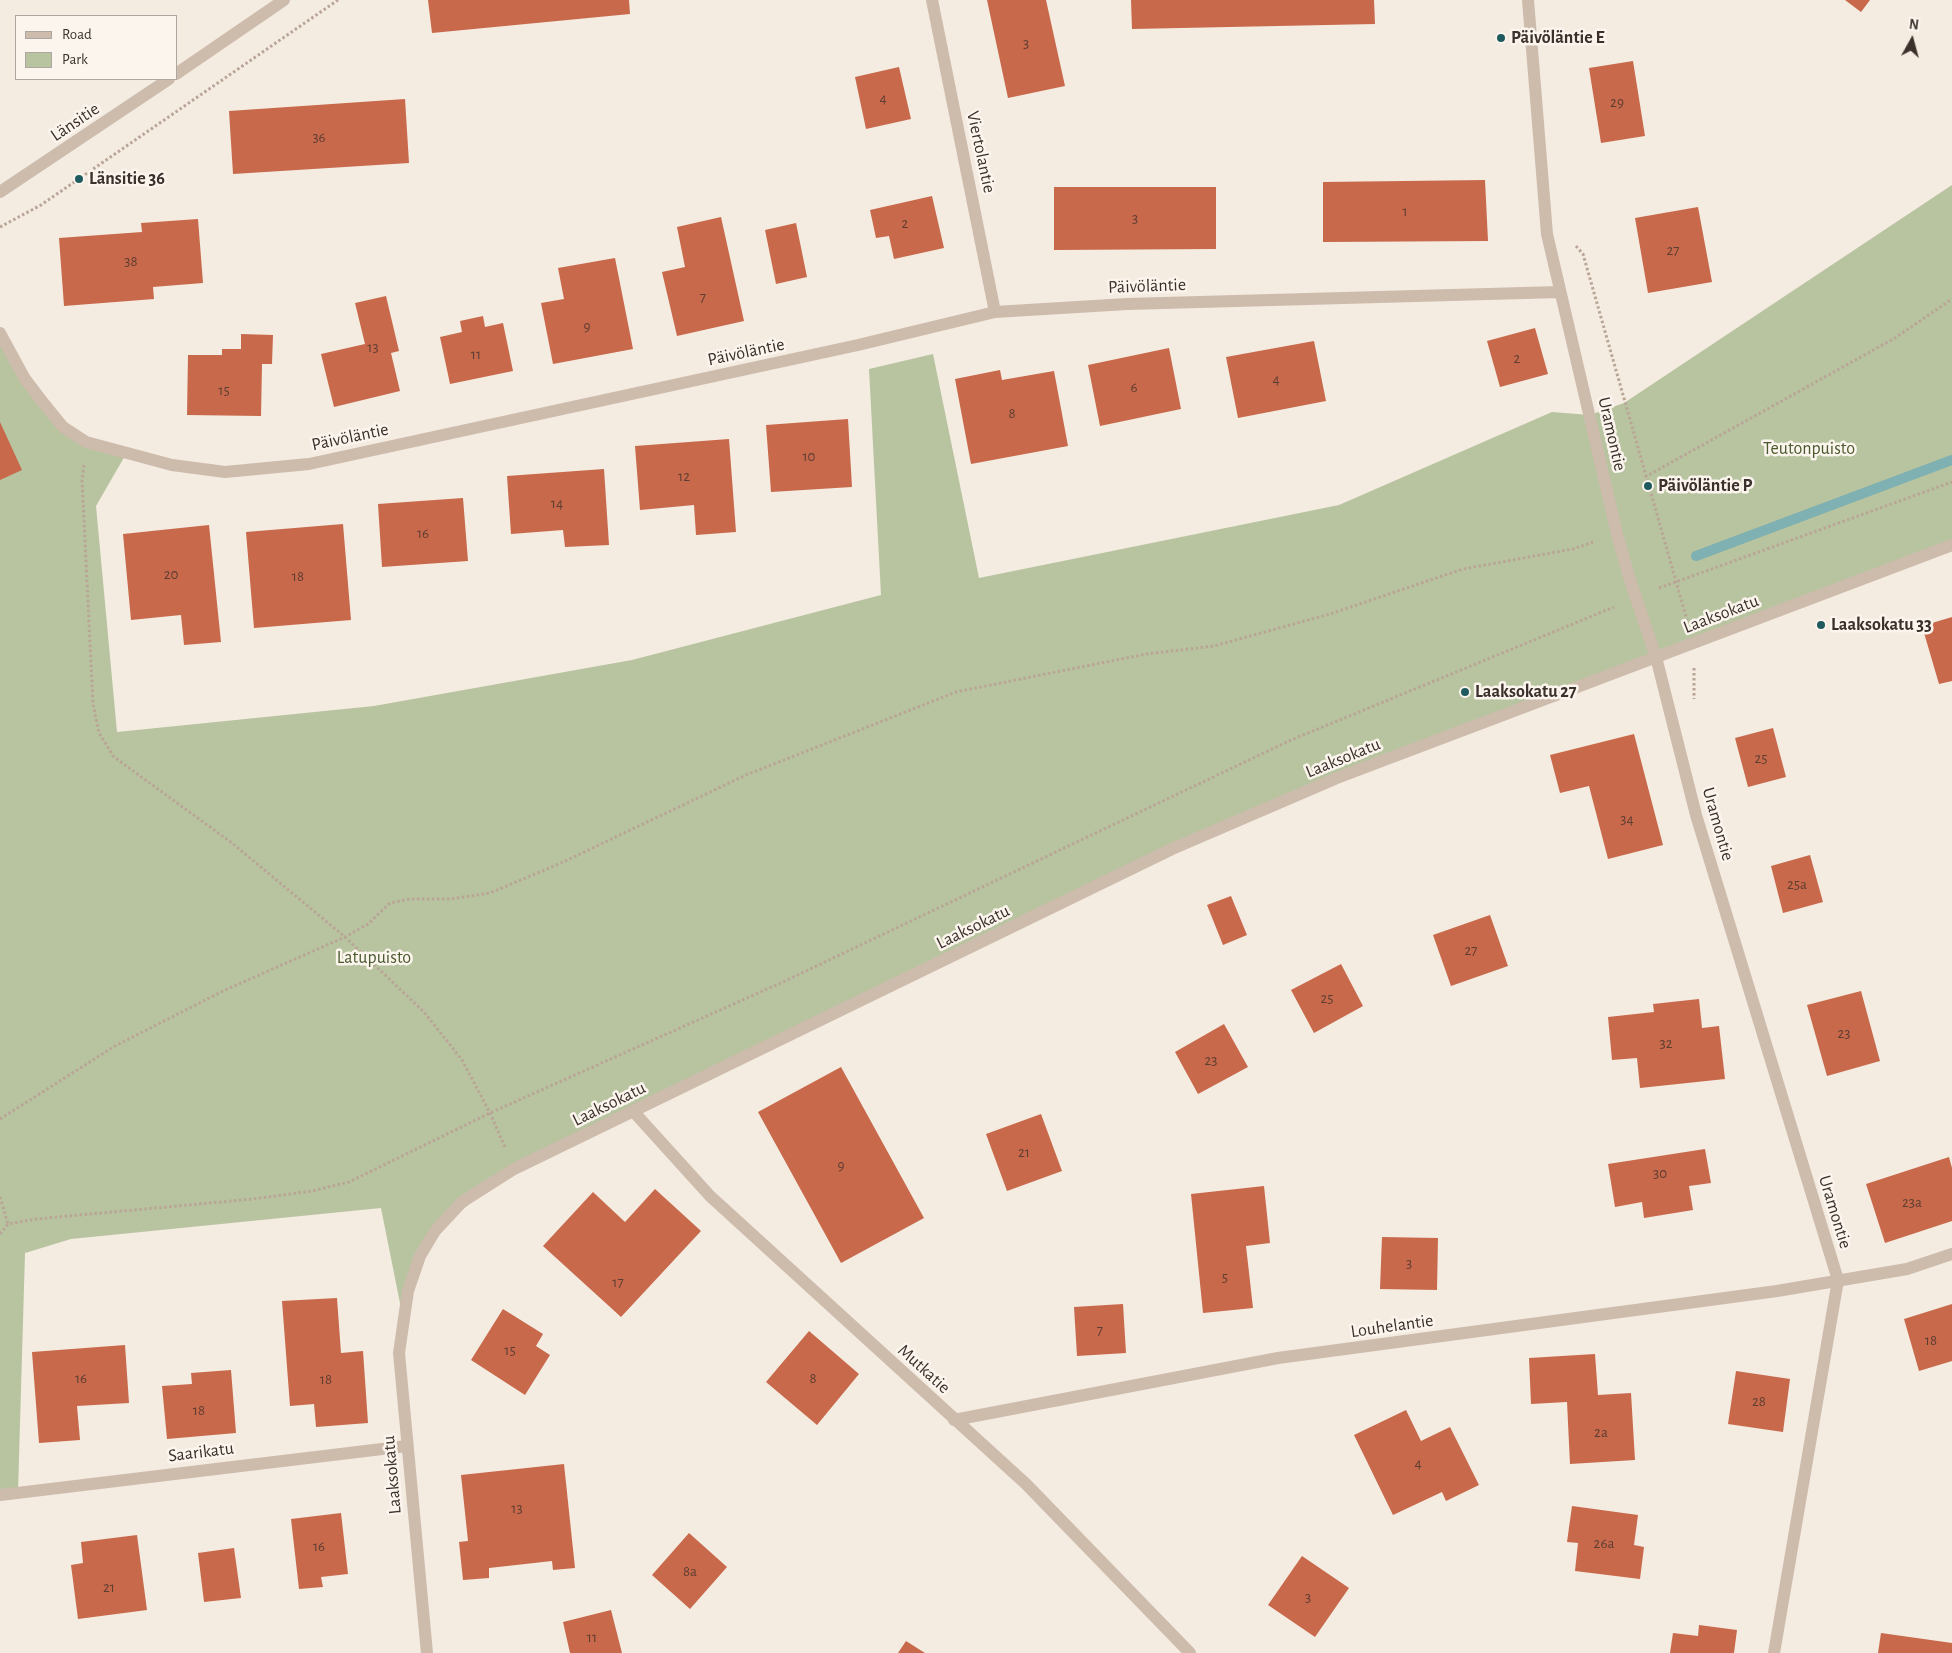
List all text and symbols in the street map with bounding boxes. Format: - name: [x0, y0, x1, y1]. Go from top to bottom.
- legend: [15, 15, 178, 80]
- north arrow: [1887, 15, 1937, 65]
- text: N: [1908, 18, 1920, 33]
- text: Road: [62, 27, 92, 42]
- place label: Päivöläntie E: [1511, 27, 1605, 49]
- marker: Päivöläntie E: [1495, 32, 1507, 44]
- house number: 3: [1023, 34, 1029, 52]
- text: Park: [62, 52, 88, 67]
- house number: 4: [879, 89, 887, 107]
- house number: 29: [1610, 93, 1624, 111]
- street label: Länsitie: [46, 98, 104, 146]
- street label: Viertolantie: [962, 109, 1000, 195]
- house number: 36: [312, 128, 326, 146]
- place label: Länsitie 36: [89, 168, 165, 190]
- marker: Länsitie 36: [73, 173, 85, 185]
- house number: 1: [1402, 202, 1408, 220]
- house number: 3: [1132, 209, 1138, 227]
- house number: 2: [902, 214, 908, 232]
- house number: 27: [1666, 241, 1680, 259]
- house number: 38: [124, 252, 138, 270]
- street label: Päivöläntie: [1108, 274, 1186, 298]
- house number: 7: [700, 288, 706, 306]
- house number: 9: [583, 317, 591, 335]
- street label: Päivöläntie: [706, 333, 786, 371]
- house number: 13: [367, 338, 379, 356]
- house number: 11: [471, 345, 481, 363]
- house number: 2: [1514, 349, 1520, 367]
- house number: 4: [1272, 370, 1280, 388]
- house number: 6: [1130, 378, 1138, 396]
- house number: 15: [218, 381, 230, 399]
- street label: Uramontie: [1593, 395, 1631, 473]
- house number: 8: [1008, 404, 1016, 422]
- street label: Päivöläntie: [310, 418, 390, 456]
- park label: Teutonpuisto: [1763, 438, 1855, 460]
- house number: 10: [802, 447, 816, 465]
- house number: 12: [678, 467, 690, 485]
- place label: Päivöläntie P: [1658, 475, 1752, 497]
- marker: Päivöläntie P: [1642, 480, 1654, 492]
- house number: 14: [551, 494, 563, 512]
- house number: 16: [417, 524, 429, 542]
- house number: 20: [164, 565, 178, 583]
- house number: 18: [292, 567, 304, 585]
- street label: Laaksokatu: [1680, 590, 1762, 638]
- place label: Laaksokatu 33: [1831, 614, 1932, 636]
- marker: Laaksokatu 33: [1815, 619, 1827, 631]
- place label: Laaksokatu 27: [1475, 681, 1577, 703]
- marker: Laaksokatu 27: [1459, 686, 1471, 698]
- street label: Laaksokatu: [1302, 733, 1384, 783]
- house number: 25: [1754, 749, 1768, 767]
- street label: Uramontie: [1697, 785, 1739, 863]
- house number: 34: [1620, 810, 1634, 828]
- house number: 25a: [1787, 875, 1807, 893]
- street label: Laaksokatu: [933, 900, 1013, 954]
- house number: 27: [1464, 941, 1478, 959]
- park label: Latupuisto: [337, 947, 411, 969]
- house number: 25: [1320, 989, 1334, 1007]
- house number: 23: [1837, 1024, 1851, 1042]
- house number: 32: [1659, 1034, 1673, 1052]
- house number: 23: [1204, 1051, 1218, 1069]
- street label: Laaksokatu: [569, 1077, 649, 1131]
- house number: 21: [1018, 1143, 1030, 1161]
- house number: 9: [837, 1156, 845, 1174]
- house number: 30: [1653, 1164, 1667, 1182]
- street label: Uramontie: [1814, 1173, 1856, 1251]
- house number: 23a: [1902, 1193, 1922, 1211]
- house number: 3: [1406, 1254, 1412, 1272]
- house number: 5: [1222, 1268, 1228, 1286]
- house number: 17: [612, 1273, 624, 1291]
- street label: Louhelantie: [1349, 1310, 1435, 1342]
- house number: 7: [1097, 1321, 1103, 1339]
- house number: 18: [1925, 1331, 1937, 1349]
- street label: Mutkatie: [893, 1340, 955, 1398]
- house number: 15: [504, 1341, 516, 1359]
- house number: 16: [75, 1369, 87, 1387]
- house number: 8: [809, 1369, 817, 1387]
- house number: 18: [320, 1370, 332, 1388]
- house number: 28: [1752, 1392, 1766, 1410]
- house number: 18: [193, 1401, 205, 1419]
- house number: 2a: [1594, 1423, 1608, 1441]
- street label: Laaksokatu: [378, 1435, 406, 1515]
- street label: Saarikatu: [167, 1437, 235, 1467]
- house number: 4: [1414, 1454, 1422, 1472]
- house number: 13: [511, 1499, 523, 1517]
- house number: 26a: [1594, 1534, 1614, 1552]
- house number: 16: [313, 1537, 325, 1555]
- house number: 8a: [683, 1562, 697, 1580]
- house number: 21: [103, 1578, 115, 1596]
- house number: 3: [1305, 1588, 1311, 1606]
- house number: 11: [587, 1628, 597, 1646]

